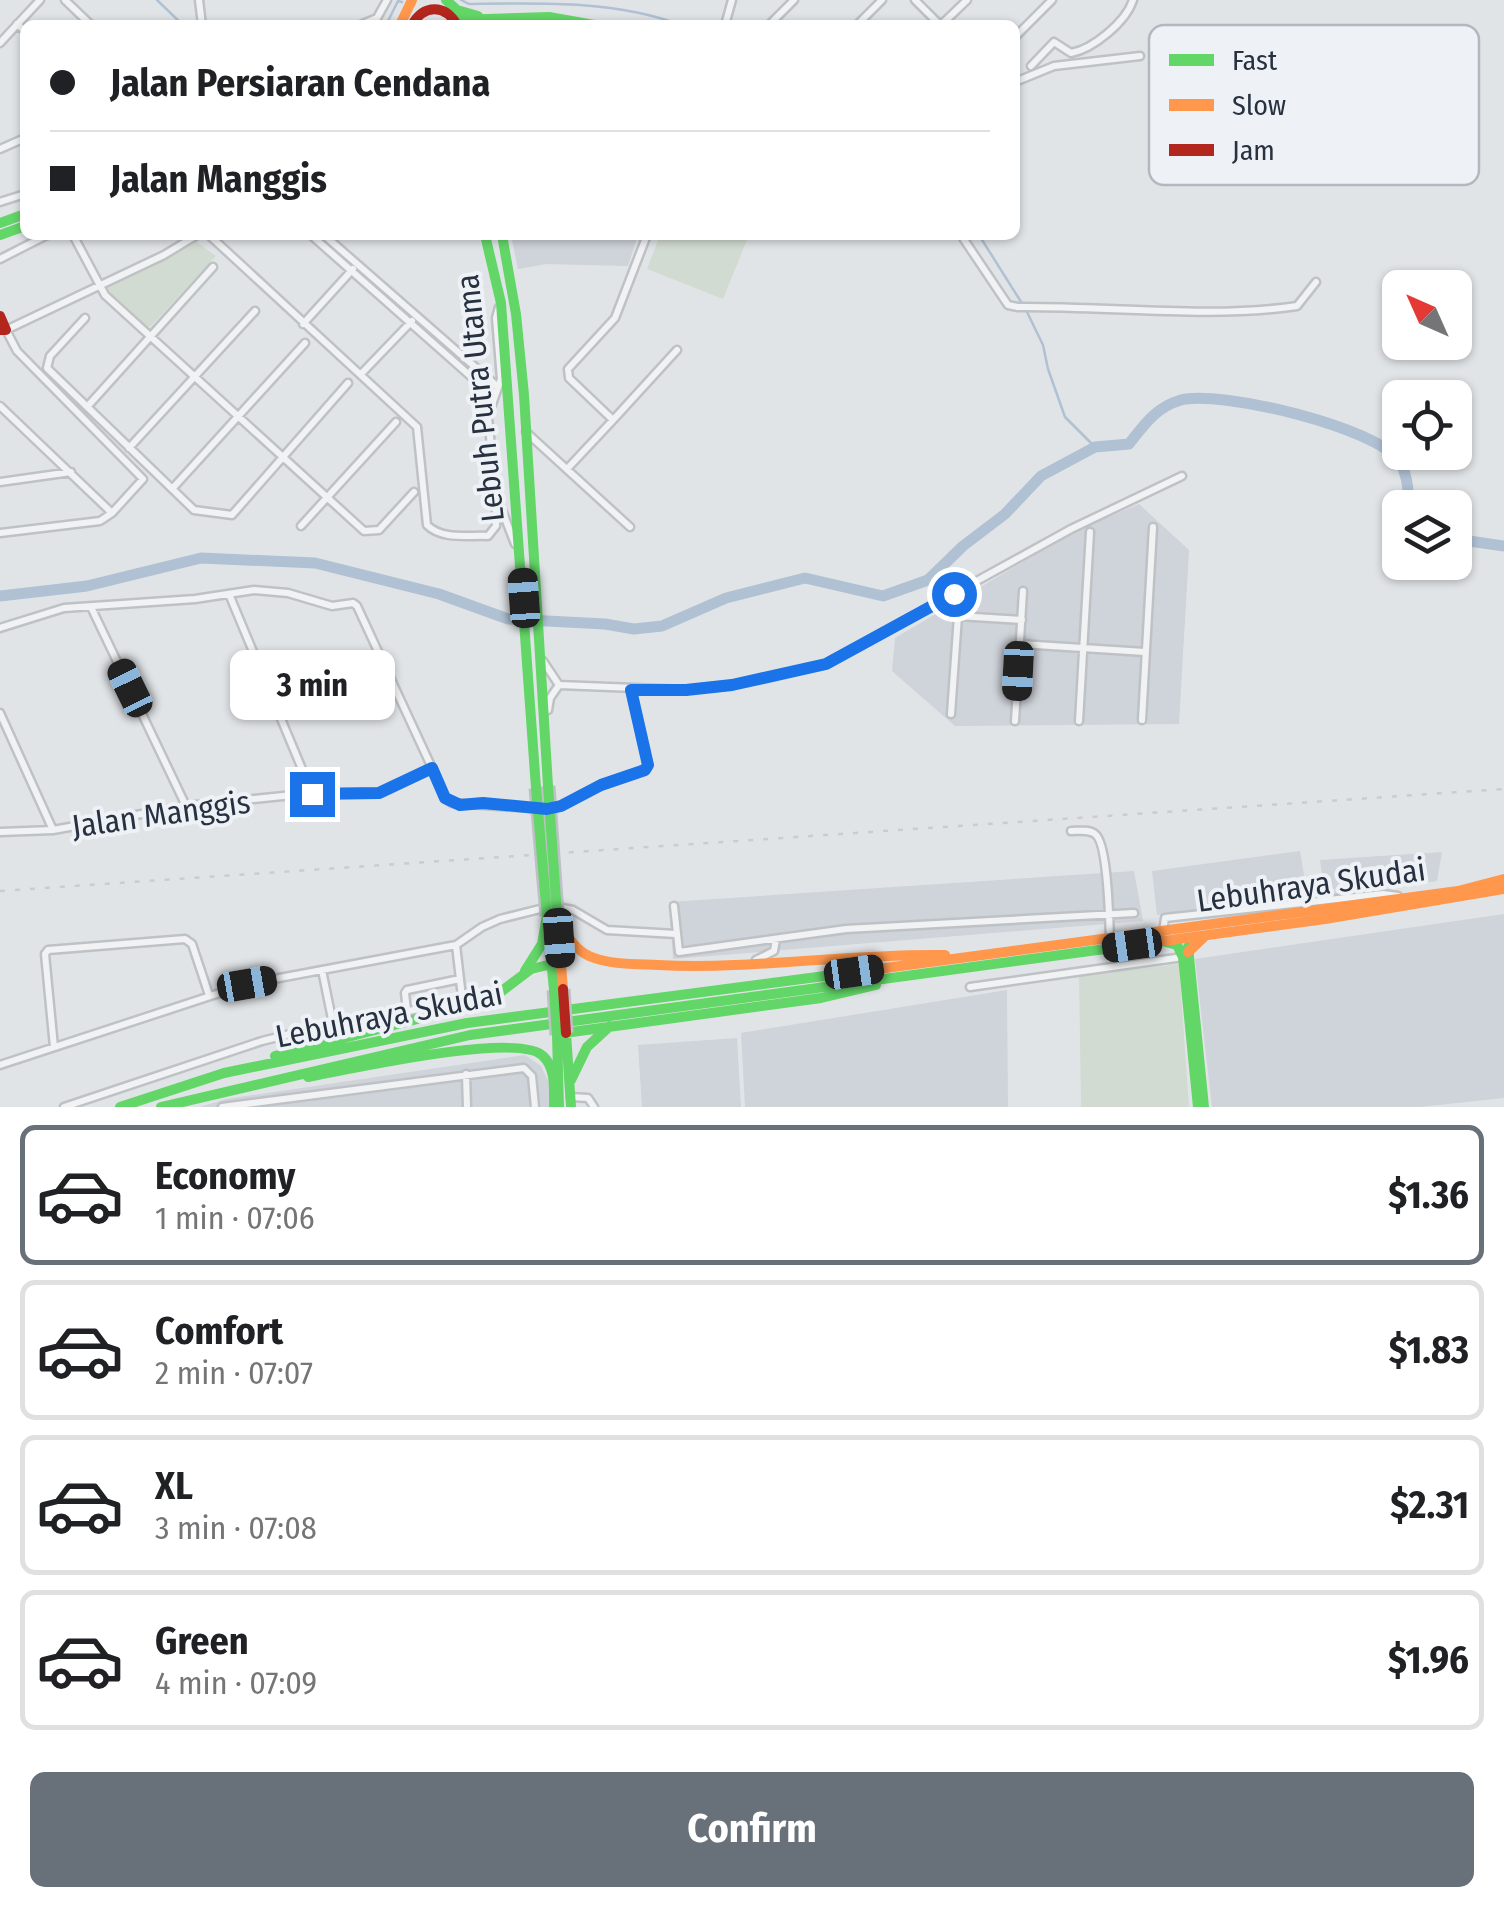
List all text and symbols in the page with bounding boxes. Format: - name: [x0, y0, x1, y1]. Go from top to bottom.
- legend: [1149, 25, 1479, 185]
- text: Fast: [1232, 44, 1278, 77]
- text: Jalan Persiaran Cendana: [110, 60, 490, 106]
- text: Slow: [1232, 89, 1286, 122]
- text: Jam: [1232, 134, 1275, 167]
- text: Jalan Manggis: [110, 156, 327, 202]
- north arrow: [1382, 270, 1472, 360]
- map controls: [1382, 270, 1472, 580]
- street label: Lebuh Putra Utama: [448, 272, 512, 524]
- button: locate: [1382, 380, 1472, 470]
- button: layers: [1382, 490, 1472, 580]
- car: [507, 567, 541, 629]
- route start: [932, 572, 977, 617]
- car: [1001, 640, 1035, 702]
- callout: 3 min: [230, 649, 394, 719]
- car: [103, 654, 157, 722]
- text: 3 min: [277, 666, 348, 704]
- route end: [290, 772, 335, 817]
- street label: Jalan Manggis: [69, 783, 253, 845]
- street label: Lebuhraya Skudai: [1194, 850, 1428, 920]
- car: [542, 907, 576, 969]
- car: [1100, 926, 1164, 964]
- car: [822, 953, 886, 991]
- car: [215, 964, 279, 1004]
- street label: Lebuhraya Skudai: [272, 974, 506, 1056]
- icon: car: [35, 1150, 125, 1240]
- text: Economy: [155, 1153, 295, 1199]
- text: $1.36: [1388, 1172, 1469, 1218]
- text: 1 min · 07:06: [155, 1199, 315, 1237]
- icon: car: [35, 1305, 125, 1395]
- text: Comfort: [155, 1308, 283, 1354]
- text: $1.83: [1389, 1327, 1469, 1373]
- text: 2 min · 07:07: [155, 1354, 313, 1392]
- icon: car: [35, 1460, 125, 1550]
- text: XL: [155, 1463, 193, 1509]
- text: $2.31: [1390, 1482, 1469, 1528]
- text: 3 min · 07:08: [155, 1509, 317, 1547]
- icon: car: [35, 1615, 125, 1705]
- text: Green: [155, 1618, 249, 1664]
- text: $1.96: [1388, 1637, 1469, 1683]
- text: 4 min · 07:09: [155, 1664, 317, 1702]
- button: Confirm: [30, 1772, 1474, 1887]

